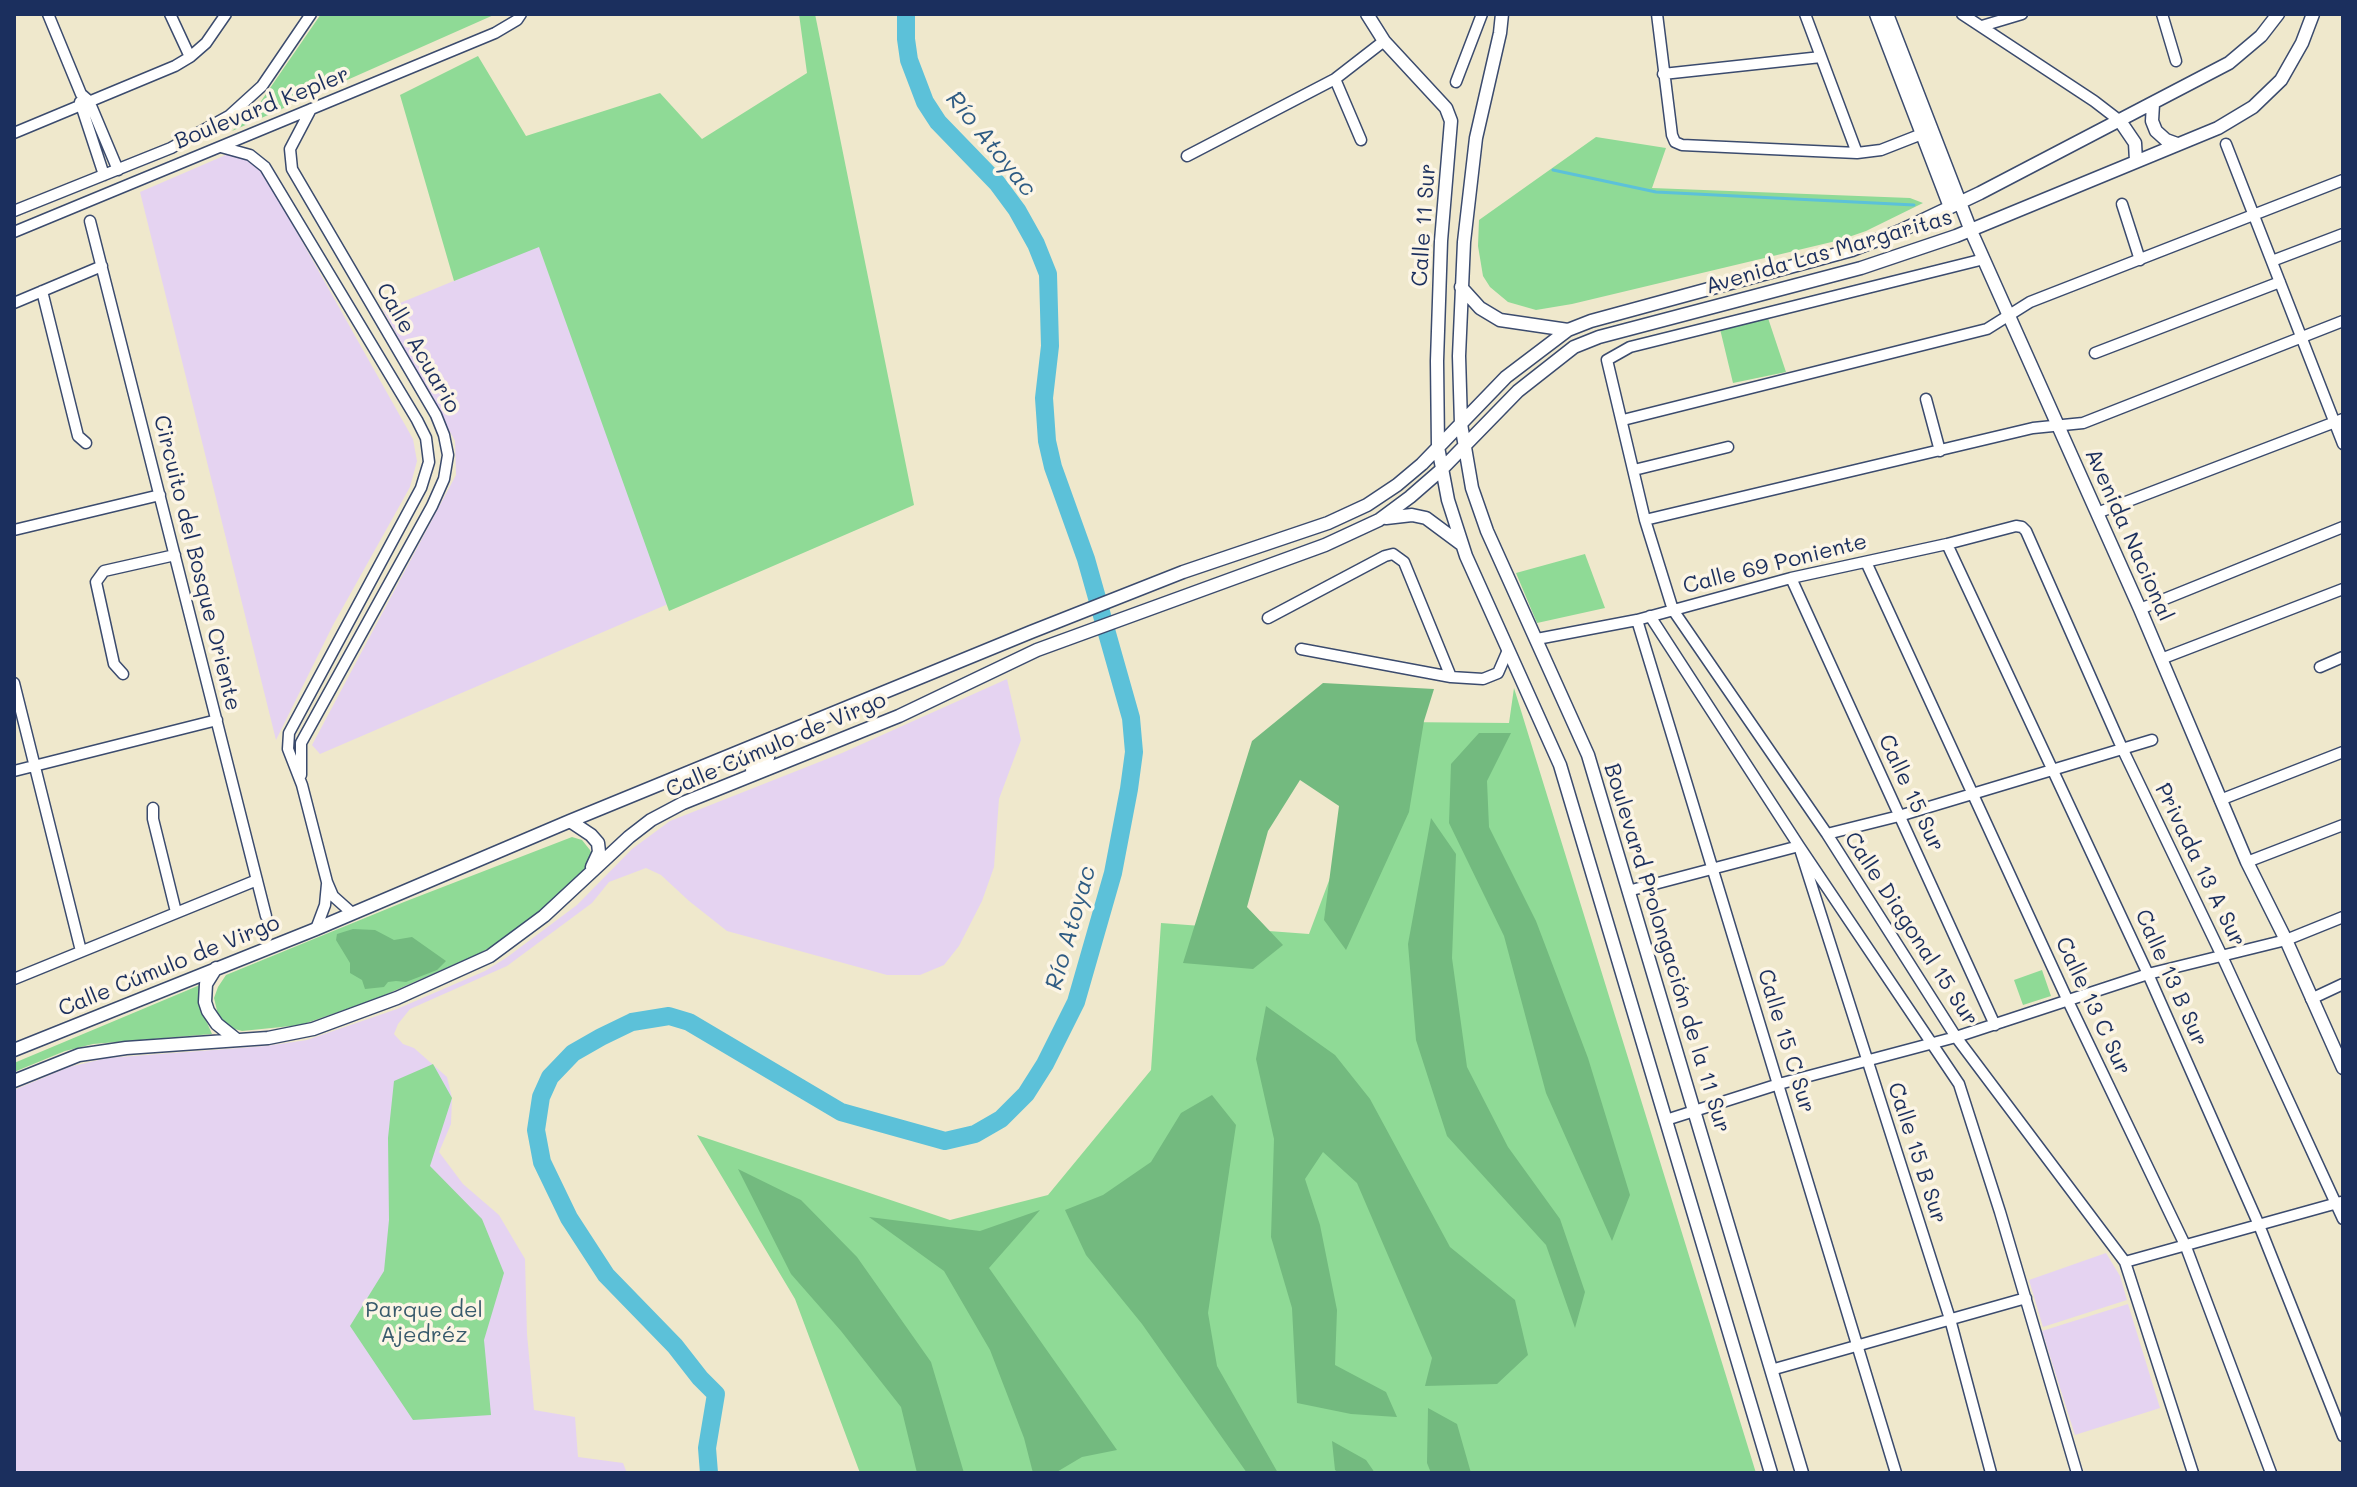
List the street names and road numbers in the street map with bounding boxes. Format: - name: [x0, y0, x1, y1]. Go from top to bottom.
- street label: Boulevard Kepler: [171, 61, 353, 155]
- street label: Calle 11 Sur: [1407, 163, 1441, 287]
- street label: Avenida Las Margaritas: [1703, 204, 1955, 300]
- street label: Calle Acuario: [370, 278, 466, 418]
- street label: Circuito del Bosque Oriente: [147, 413, 247, 713]
- street label: Avenida Nacional: [2079, 445, 2179, 625]
- street label: Calle 69 Poniente: [1680, 528, 1870, 600]
- street label: Calle Cúmulo de Virgo: [662, 687, 890, 803]
- street label: Calle 15 Sur: [1872, 730, 1950, 856]
- street label: Boulevard Prolongación de la 11 Sur: [1598, 760, 1736, 1136]
- street label: Privada 13 A Sur: [2149, 779, 2251, 951]
- street label: Calle Diagonal 15 Sur: [1838, 827, 1984, 1031]
- street label: Calle 13 B Sur: [2129, 905, 2213, 1051]
- street label: Calle Cúmulo de Virgo: [54, 909, 284, 1023]
- street label: Calle 13 C Sur: [2050, 933, 2136, 1079]
- street label: Calle 15 C Sur: [1752, 966, 1820, 1116]
- street label: Calle 15 B Sur: [1882, 1079, 1952, 1227]

